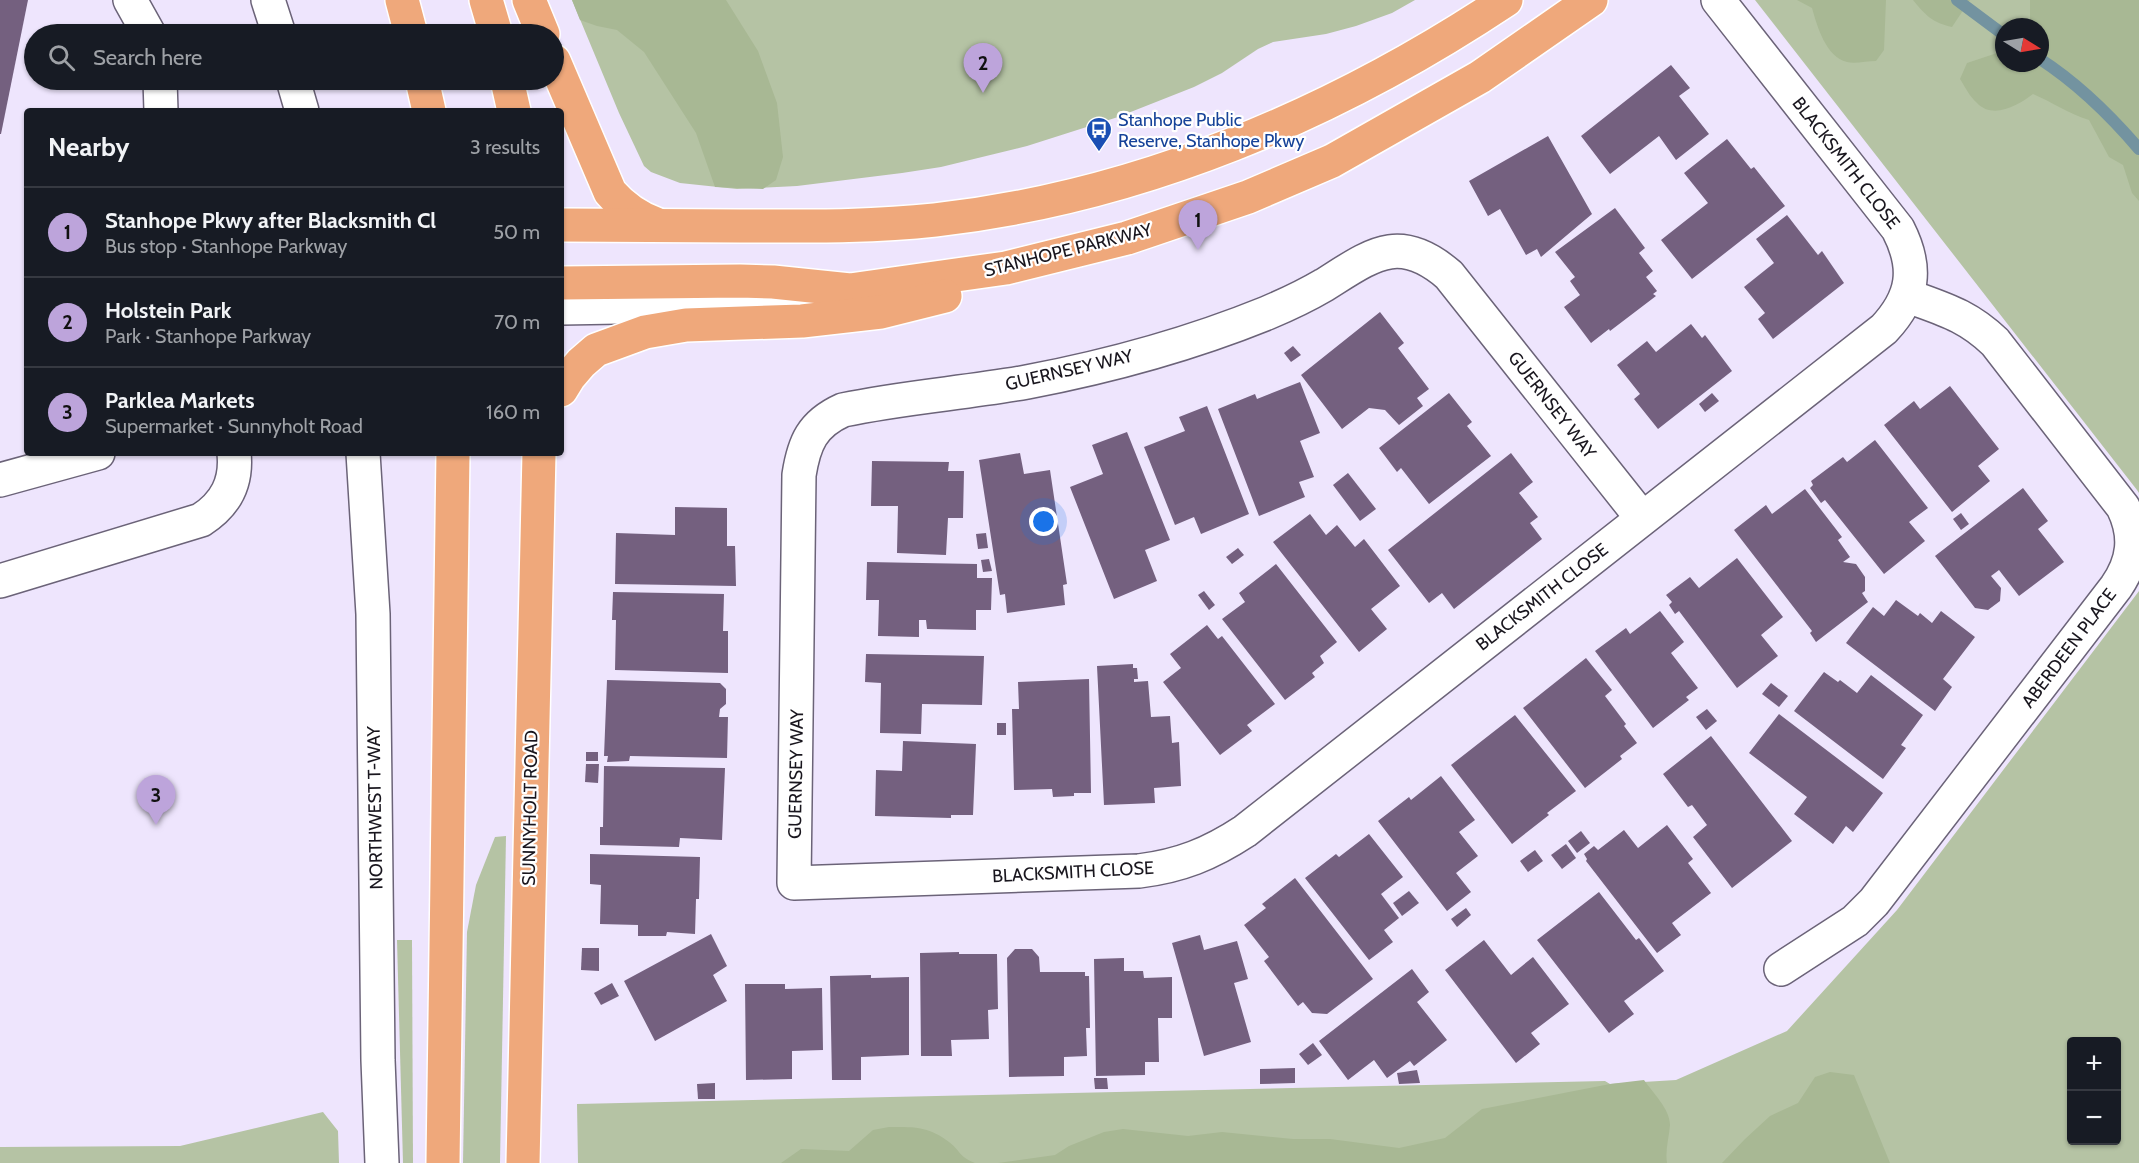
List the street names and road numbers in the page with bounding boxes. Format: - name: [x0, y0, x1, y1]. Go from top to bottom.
- street label: BLACKSMITH CLOSE: [1788, 92, 1904, 234]
- street label: STANHOPE PARKWAY: [982, 218, 1155, 281]
- street label: GUERNSEY WAY: [1003, 344, 1136, 395]
- street label: GUERNSEY WAY: [1503, 347, 1601, 464]
- street label: BLACKSMITH CLOSE: [1471, 539, 1613, 655]
- street label: ABERDEEN PLACE: [2017, 584, 2121, 712]
- street label: GUERNSEY WAY: [784, 708, 808, 839]
- street label: NORTHWEST T-WAY: [363, 725, 387, 890]
- street label: SUNNYHOLT ROAD: [518, 730, 542, 886]
- street label: BLACKSMITH CLOSE: [992, 857, 1154, 887]

